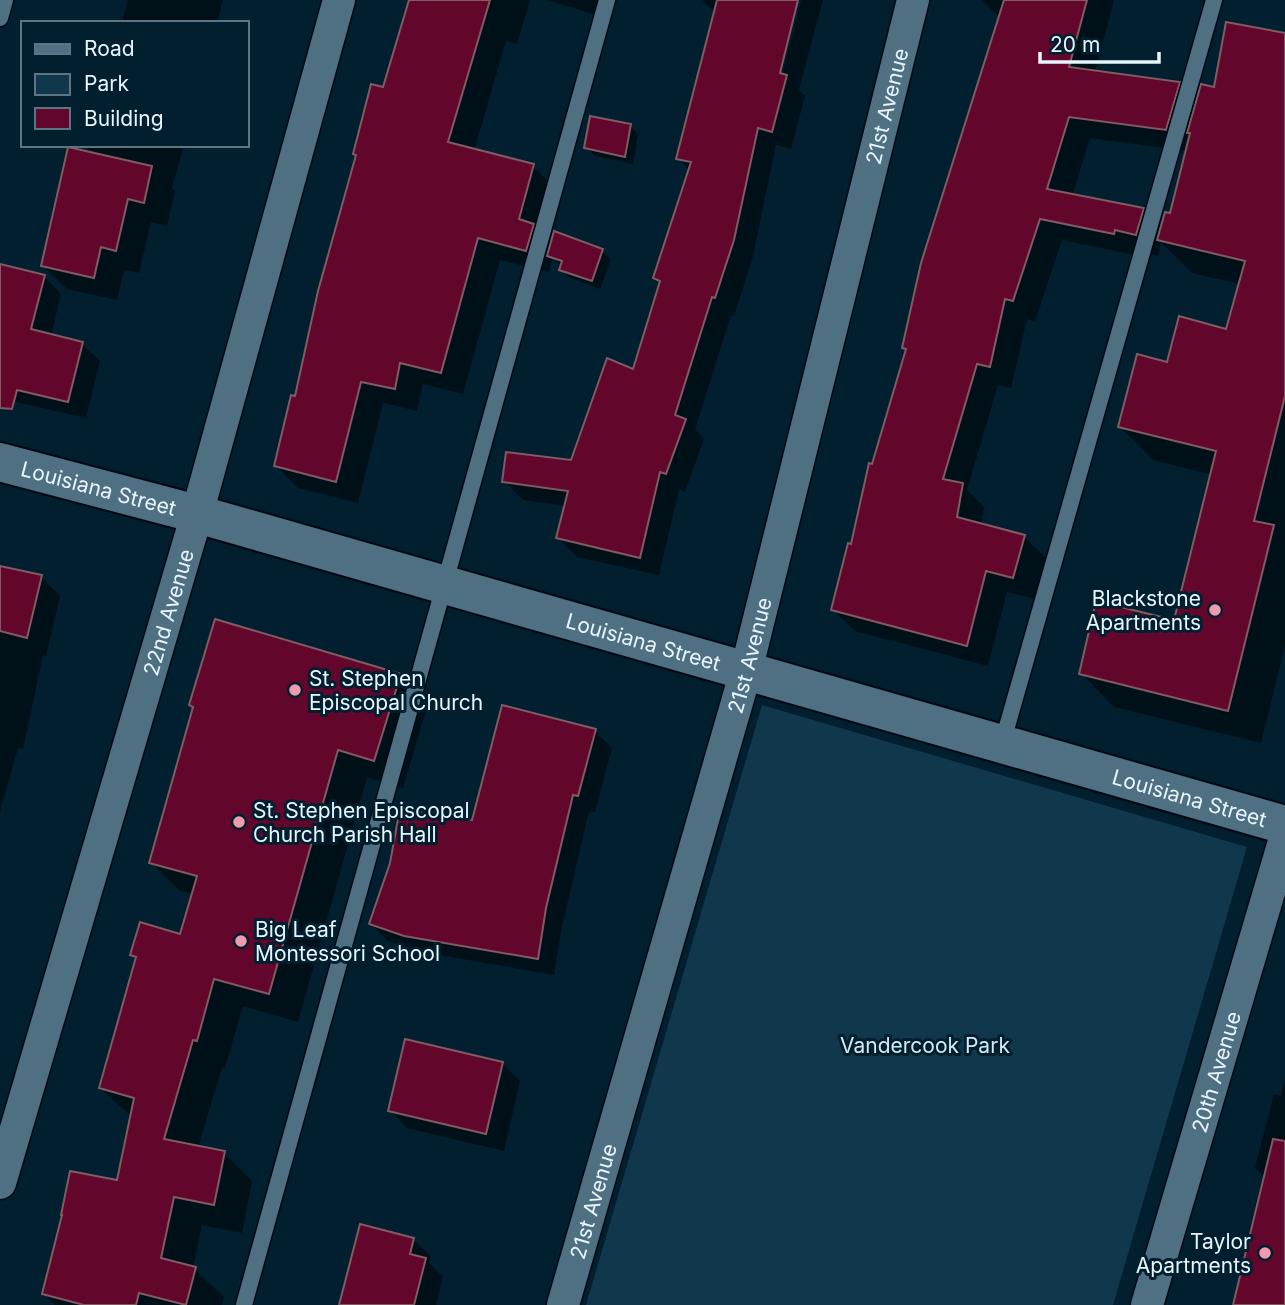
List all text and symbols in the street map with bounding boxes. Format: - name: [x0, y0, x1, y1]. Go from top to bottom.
- legend: [21, 21, 248, 147]
- scale bar: [1040, 21, 1159, 65]
- text: 20 m: [1050, 32, 1100, 57]
- text: Road: [84, 36, 135, 61]
- street label: 21st Avenue: [860, 45, 913, 167]
- text: Park: [84, 71, 129, 96]
- text: Building: [84, 106, 164, 131]
- street label: Louisiana Street: [18, 456, 179, 520]
- street label: 22nd Avenue: [138, 546, 199, 678]
- place label: Blackstone Apartments: [1086, 586, 1201, 635]
- street label: 21st Avenue: [722, 595, 776, 716]
- marker: Blackstone Apartments: [1207, 602, 1223, 618]
- street label: Louisiana Street: [563, 608, 724, 676]
- place label: St. Stephen Episcopal Church: [309, 666, 483, 715]
- marker: St. Stephen Episcopal Church: [287, 682, 303, 698]
- street label: Louisiana Street: [1109, 764, 1270, 832]
- place label: St. Stephen Episcopal Church Parish Hall: [253, 798, 470, 847]
- marker: St. Stephen Episcopal Church Parish Hall: [231, 814, 247, 830]
- place label: Big Leaf Montessori School: [255, 917, 440, 966]
- marker: Big Leaf Montessori School: [233, 933, 249, 949]
- street label: 20th Avenue: [1186, 1008, 1246, 1136]
- park label: Vandercook Park: [840, 1033, 1010, 1058]
- street label: 21st Avenue: [564, 1141, 621, 1262]
- place label: Taylor Apartments: [1136, 1229, 1251, 1278]
- marker: Taylor Apartments: [1257, 1245, 1273, 1261]

